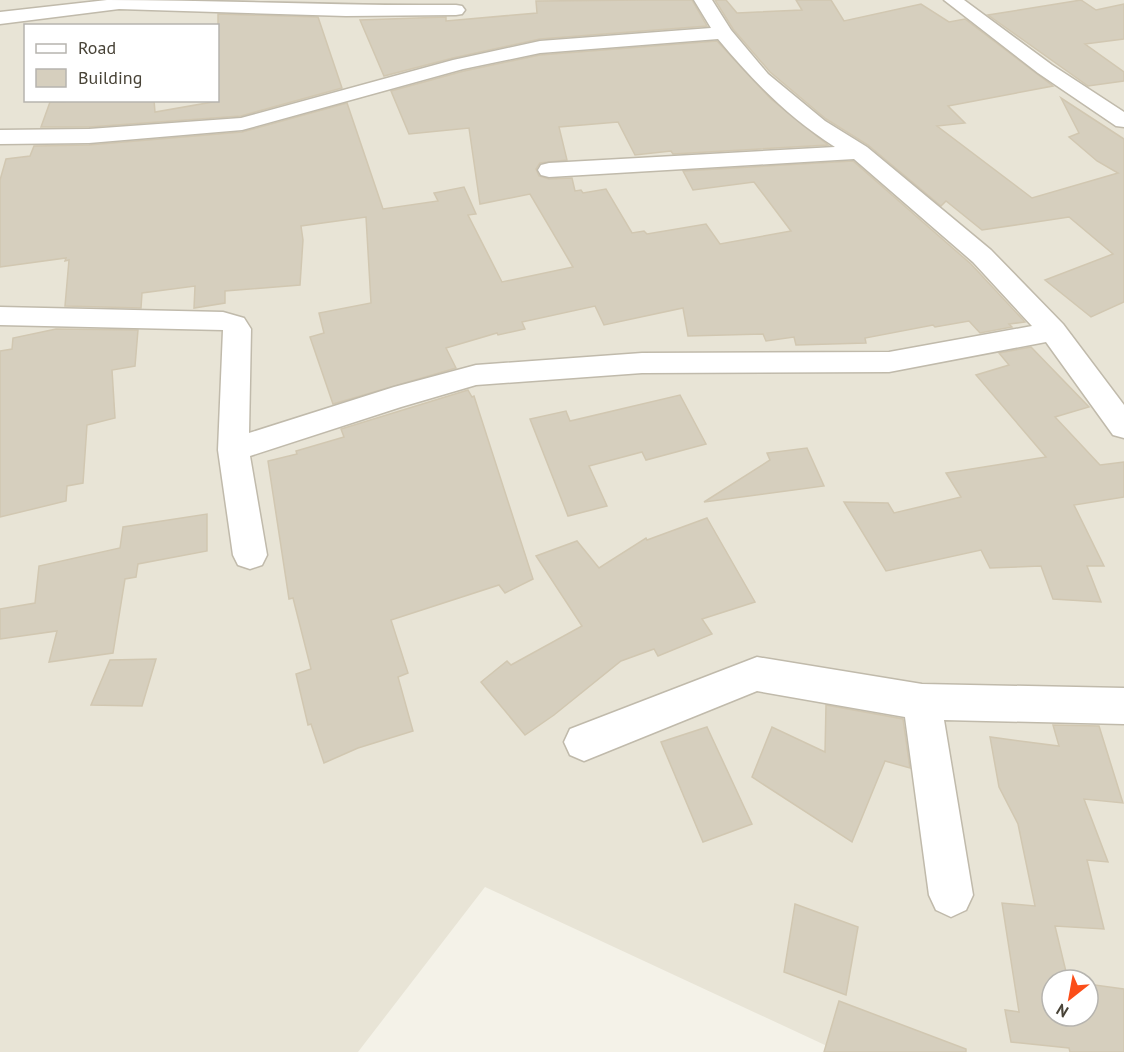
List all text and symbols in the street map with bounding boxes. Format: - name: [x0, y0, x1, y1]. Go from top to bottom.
- legend: [24, 24, 219, 102]
- text: Road: [78, 36, 116, 59]
- text: Building: [78, 66, 142, 89]
- north arrow: [1040, 968, 1100, 1028]
- text: N: [1053, 1000, 1072, 1022]

